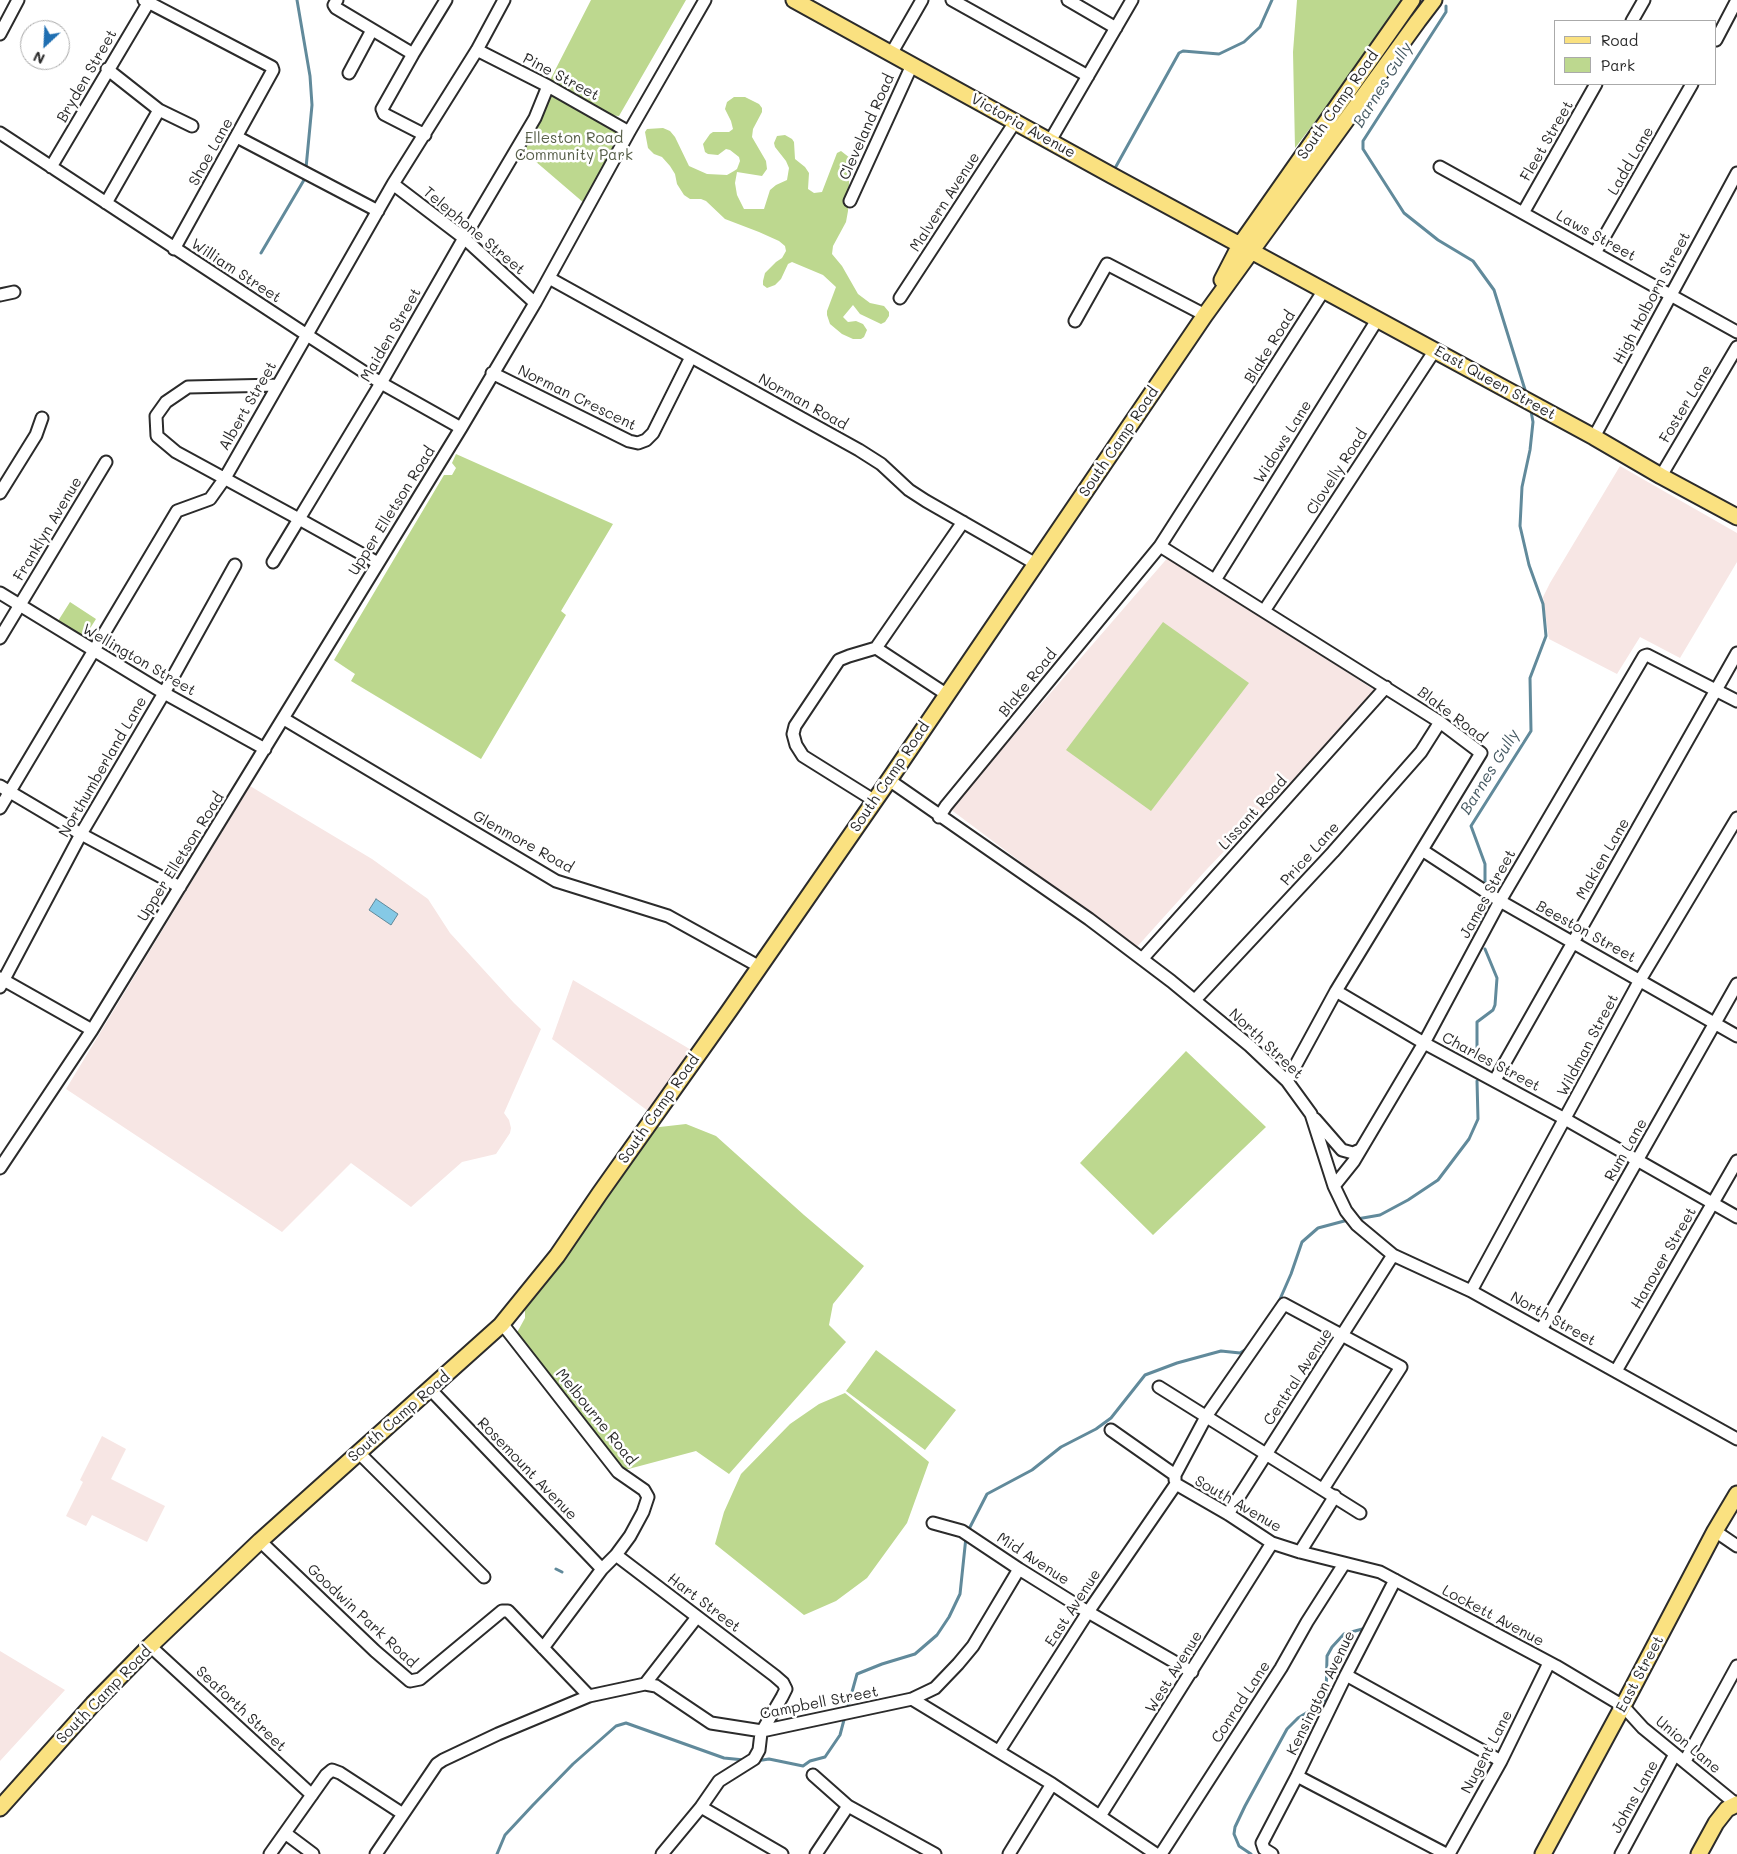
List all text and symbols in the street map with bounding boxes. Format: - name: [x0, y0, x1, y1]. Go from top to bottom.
- north arrow: [20, 20, 70, 70]
- legend: [1554, 20, 1717, 85]
- street label: Bryden Street: [53, 26, 121, 126]
- text: Road: [1601, 30, 1638, 50]
- water label: Barnes Gully: [1349, 39, 1417, 131]
- text: N: [30, 47, 48, 69]
- street label: South Camp Road: [1294, 47, 1382, 163]
- street label: Pine Street: [520, 49, 602, 105]
- text: Park: [1601, 55, 1635, 75]
- street label: Cleveland Road: [836, 71, 898, 183]
- street label: Victoria Avenue: [968, 90, 1078, 162]
- street label: Fleet Street: [1517, 98, 1577, 184]
- street label: Shoe Lane: [185, 115, 237, 189]
- street label: Ladd Lane: [1604, 124, 1658, 198]
- park label: Elleston Road Community Park: [515, 129, 633, 164]
- street label: Malvern Avenue: [906, 149, 984, 255]
- street label: Telephone Street: [419, 183, 529, 279]
- street label: Laws Street: [1553, 207, 1639, 265]
- street label: High Holborn Street: [1609, 229, 1695, 367]
- street label: William Street: [188, 235, 284, 307]
- street label: Maiden Street: [357, 285, 425, 385]
- street label: Blake Road: [1241, 308, 1299, 386]
- street label: East Queen Street: [1431, 342, 1559, 424]
- street label: Albert Street: [215, 358, 281, 454]
- street label: Norman Crescent: [515, 361, 639, 435]
- street label: Foster Lane: [1656, 362, 1716, 446]
- street label: Norman Road: [755, 370, 851, 434]
- street label: South Camp Road: [1076, 384, 1162, 500]
- street label: Widows Lane: [1250, 397, 1316, 487]
- street label: Clovelly Road: [1303, 426, 1371, 518]
- street label: Upper Elletson Road: [345, 443, 439, 579]
- street label: Franklyn Avenue: [10, 474, 86, 584]
- street label: Wellington Street: [79, 620, 199, 700]
- street label: Blake Road: [995, 646, 1061, 720]
- street label: Blake Road: [1414, 683, 1490, 747]
- street label: Northumberland Lane: [55, 693, 151, 841]
- street label: South Camp Road: [847, 719, 933, 835]
- water label: Barnes Gully: [1456, 726, 1524, 818]
- street label: Lissant Road: [1215, 772, 1291, 854]
- street label: Upper Elletson Road: [134, 789, 228, 925]
- street label: Glenmore Road: [470, 807, 576, 877]
- street label: Makien Lane: [1572, 815, 1634, 903]
- street label: Price Lane: [1277, 819, 1343, 889]
- street label: James Street: [1456, 846, 1520, 942]
- street label: Beeston Street: [1533, 897, 1639, 967]
- street label: Wildman Street: [1553, 991, 1623, 1099]
- street label: North Street: [1225, 1005, 1307, 1083]
- street label: Charles Street: [1439, 1028, 1543, 1096]
- street label: South Camp Road: [615, 1051, 703, 1167]
- street label: Rum Lane: [1601, 1115, 1651, 1185]
- street label: Hanover Street: [1628, 1204, 1700, 1312]
- street label: North Street: [1507, 1288, 1599, 1350]
- street label: Central Avenue: [1260, 1325, 1336, 1429]
- street label: Melbourne Road: [552, 1365, 640, 1469]
- street label: South Camp Road: [344, 1368, 454, 1466]
- street label: Rosemount Avenue: [473, 1414, 581, 1524]
- street label: South Avenue: [1191, 1472, 1285, 1536]
- street label: Mid Avenue: [993, 1529, 1073, 1589]
- street label: Goodwin Park Road: [303, 1560, 421, 1672]
- street label: East Avenue: [1041, 1566, 1105, 1650]
- street label: Hart Street: [664, 1570, 744, 1636]
- street label: Lockett Avenue: [1439, 1582, 1547, 1650]
- street label: West Avenue: [1142, 1628, 1206, 1716]
- street label: Kensington Avenue: [1283, 1628, 1359, 1758]
- street label: East Street: [1612, 1633, 1668, 1715]
- street label: South Camp Road: [53, 1642, 155, 1748]
- street label: Conrad Lane: [1208, 1658, 1274, 1746]
- street label: Seaforth Street: [192, 1663, 290, 1755]
- street label: Campbell Street: [758, 1683, 880, 1723]
- street label: Nugent Lane: [1458, 1707, 1516, 1797]
- street label: Union Lane: [1652, 1712, 1724, 1778]
- street label: Johns Lane: [1608, 1757, 1662, 1837]

